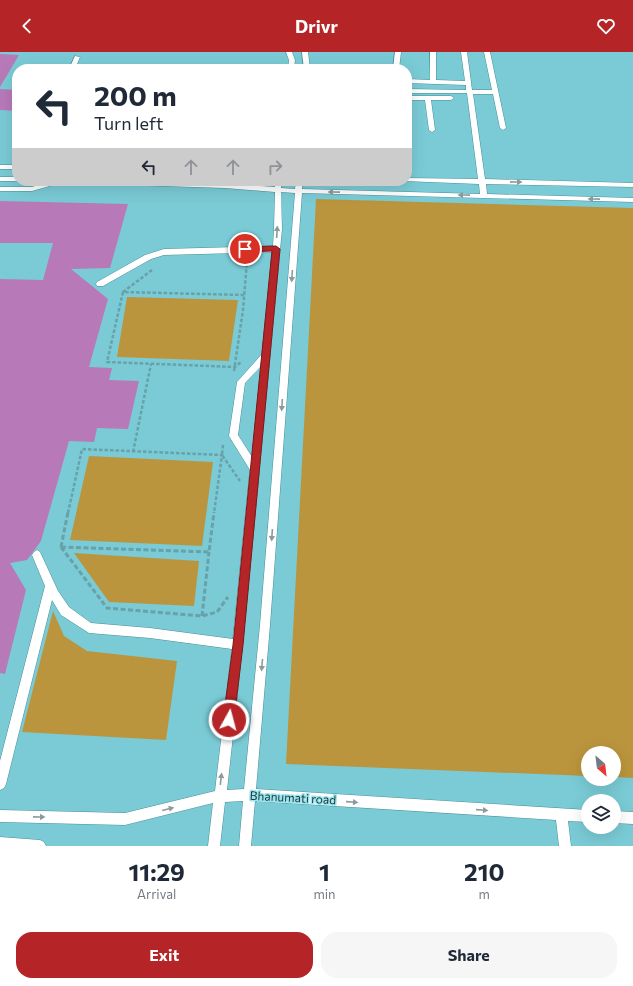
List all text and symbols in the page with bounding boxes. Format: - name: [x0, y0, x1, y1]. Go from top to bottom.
- icon: back: [16, 15, 38, 37]
- text: Drivr: [295, 15, 338, 37]
- icon: heart: [595, 15, 617, 37]
- text: 200 m: [94, 78, 177, 112]
- icon: left: [28, 80, 80, 132]
- text: Turn left: [94, 112, 163, 134]
- icon: left: [138, 156, 160, 178]
- icon: ahead: [180, 156, 202, 178]
- icon: ahead: [222, 156, 244, 178]
- icon: right: [264, 156, 286, 178]
- one-way arrow: [510, 179, 522, 186]
- one-way arrow: [327, 189, 340, 195]
- one-way arrow: [457, 192, 470, 198]
- one-way arrow: [588, 195, 600, 202]
- one-way arrow: [274, 226, 281, 238]
- pin: [228, 232, 262, 266]
- icon: arrive: [234, 238, 256, 260]
- one-way arrow: [288, 270, 295, 282]
- one-way arrow: [278, 399, 285, 411]
- one-way arrow: [268, 529, 275, 541]
- one-way arrow: [258, 659, 265, 671]
- position arrow: [208, 699, 250, 741]
- north arrow: [581, 746, 621, 786]
- map controls: [581, 746, 621, 834]
- one-way arrow: [218, 773, 224, 785]
- street label: Bhanumati road: [249, 788, 337, 806]
- button: layers: [581, 794, 621, 834]
- one-way arrow: [346, 798, 358, 805]
- one-way arrow: [162, 806, 174, 812]
- one-way arrow: [476, 806, 488, 813]
- one-way arrow: [33, 814, 46, 820]
- text: 11:29: [129, 857, 185, 886]
- text: 1: [319, 857, 330, 886]
- text: 210: [464, 857, 505, 886]
- text: Arrival: [137, 886, 176, 902]
- text: min: [313, 886, 336, 902]
- text: m: [479, 886, 490, 902]
- button: Exit: [16, 932, 313, 978]
- button: Share: [321, 932, 617, 978]

